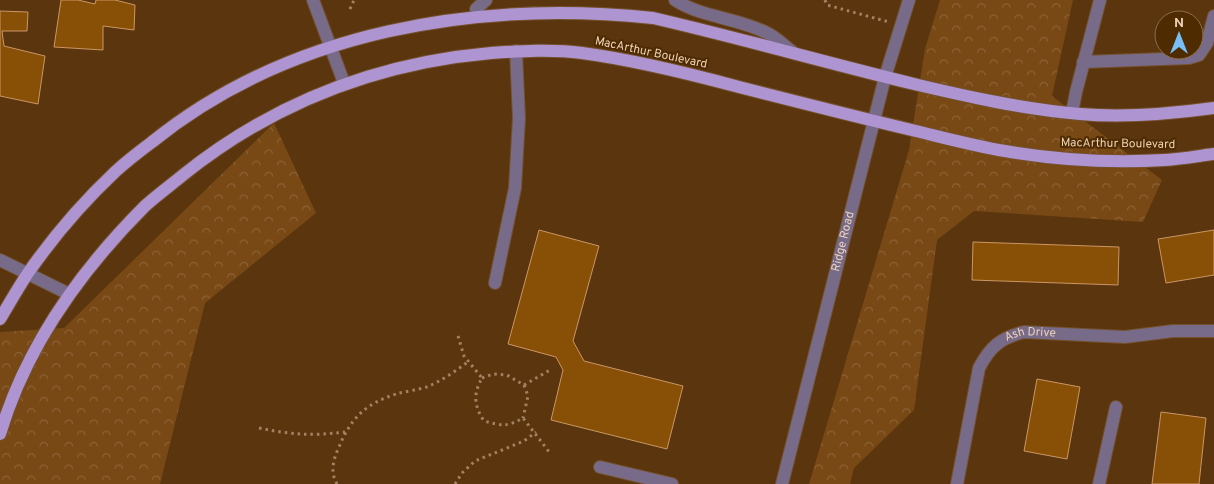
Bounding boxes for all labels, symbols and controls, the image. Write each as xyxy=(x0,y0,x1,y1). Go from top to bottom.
north arrow xyxy=(1154,10,1204,60)
text: N xyxy=(1174,15,1184,32)
street label: MacArthur Boulevard xyxy=(593,33,709,73)
street label: MacArthur Boulevard xyxy=(1061,135,1175,153)
street label: Ridge Road xyxy=(828,210,859,273)
street label: Ash Drive xyxy=(1002,324,1056,346)

